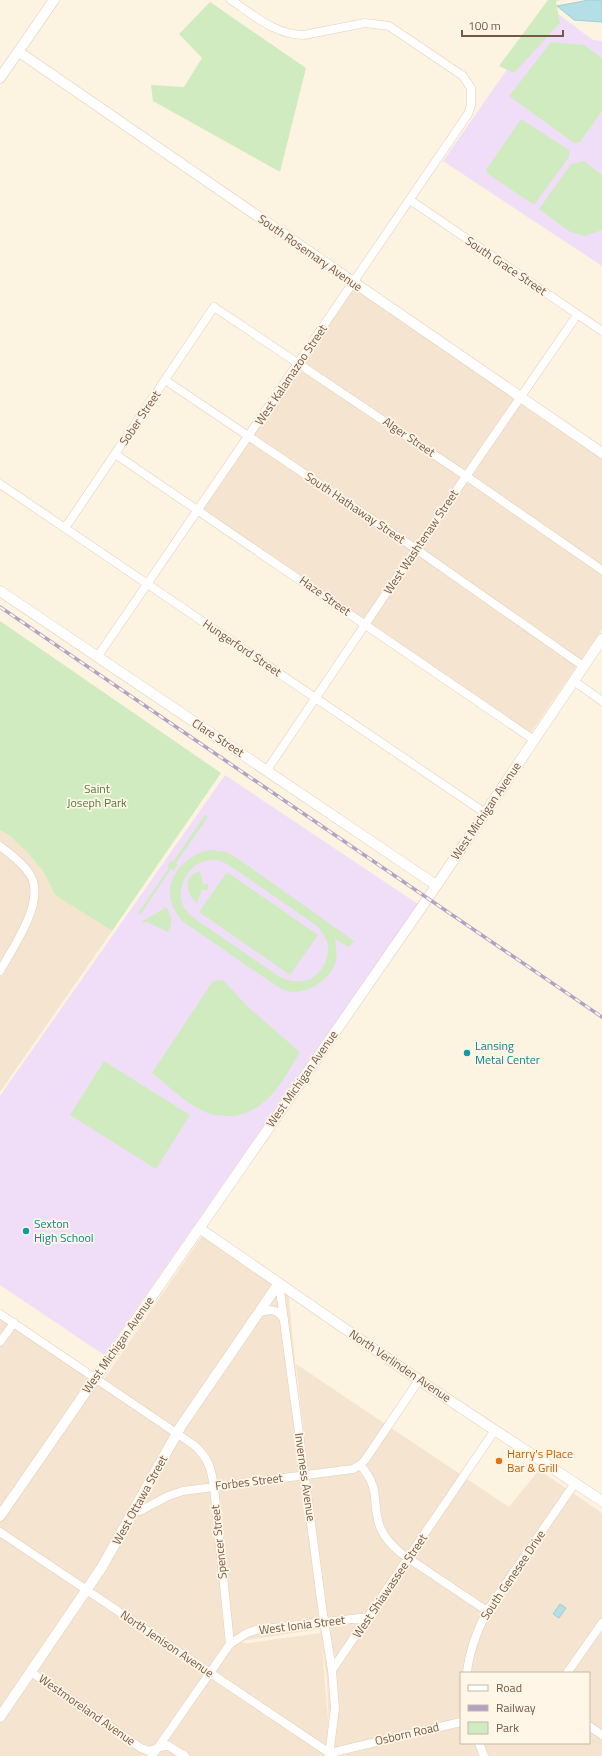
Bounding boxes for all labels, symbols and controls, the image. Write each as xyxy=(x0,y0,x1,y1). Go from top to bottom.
scale bar xyxy=(462,12,563,38)
text: 100 m xyxy=(468,16,501,35)
street label: South Rosemary Avenue xyxy=(254,209,366,296)
street label: South Grace Street xyxy=(462,231,552,300)
street label: West Kalamazoo Street xyxy=(250,320,332,429)
street label: Sober Street xyxy=(114,386,165,449)
street label: Alger Street xyxy=(379,412,440,462)
street label: South Hathaway Street xyxy=(301,467,410,549)
street label: West Washtenaw Street xyxy=(378,485,463,598)
street label: Haze Street xyxy=(296,571,356,621)
street label: Hungerford Street xyxy=(199,614,286,681)
street label: Clare Street xyxy=(188,714,249,762)
street label: West Michigan Avenue xyxy=(446,758,526,864)
park label: Saint Joseph Park xyxy=(67,779,127,812)
street label: West Michigan Avenue xyxy=(261,1026,342,1131)
place label: Lansing Metal Center xyxy=(475,1036,540,1069)
marker: Lansing Metal Center xyxy=(462,1048,472,1058)
place label: Sexton High School xyxy=(34,1214,94,1247)
marker: Sexton High School xyxy=(21,1226,31,1236)
street label: West Michigan Avenue xyxy=(77,1292,158,1397)
street label: North Verlinden Avenue xyxy=(345,1324,455,1407)
street label: Inverness Avenue xyxy=(290,1432,321,1522)
place label: Harry's Place Bar & Grill xyxy=(507,1444,573,1477)
street label: West Ottawa Street xyxy=(107,1451,172,1548)
marker: Harry's Place Bar & Grill xyxy=(494,1456,504,1466)
street label: Forbes Street xyxy=(214,1468,285,1495)
street label: Spencer Street xyxy=(205,1503,232,1580)
street label: South Genesee Drive xyxy=(475,1526,550,1624)
street label: West Shiawassee Street xyxy=(347,1529,432,1642)
street label: North Jenison Avenue xyxy=(117,1605,218,1682)
street label: West Ionia Street xyxy=(258,1610,347,1639)
street label: Westmoreland Avenue xyxy=(35,1669,140,1750)
legend xyxy=(460,1672,590,1744)
text: Road xyxy=(496,1678,522,1697)
text: Railway xyxy=(496,1698,536,1717)
street label: Osborn Road xyxy=(373,1717,441,1750)
text: Park xyxy=(496,1718,519,1737)

